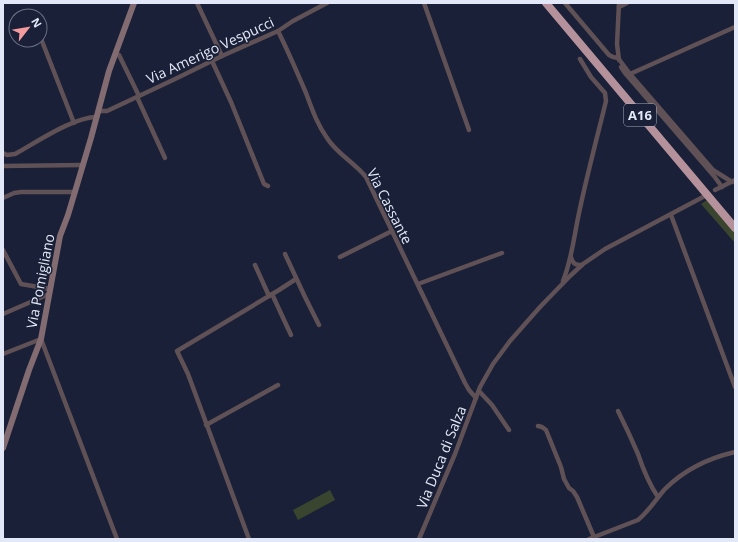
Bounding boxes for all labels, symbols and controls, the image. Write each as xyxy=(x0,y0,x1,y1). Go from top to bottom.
north arrow xyxy=(8,8,48,48)
street label: Via Amerigo Vespucci xyxy=(143,12,277,88)
text: N xyxy=(28,15,46,30)
road number: A16 xyxy=(624,104,656,126)
street label: Via Cassante xyxy=(363,165,417,247)
street label: Via Pomigliano xyxy=(22,232,58,330)
street label: Via Duca di Salza xyxy=(412,403,470,511)

